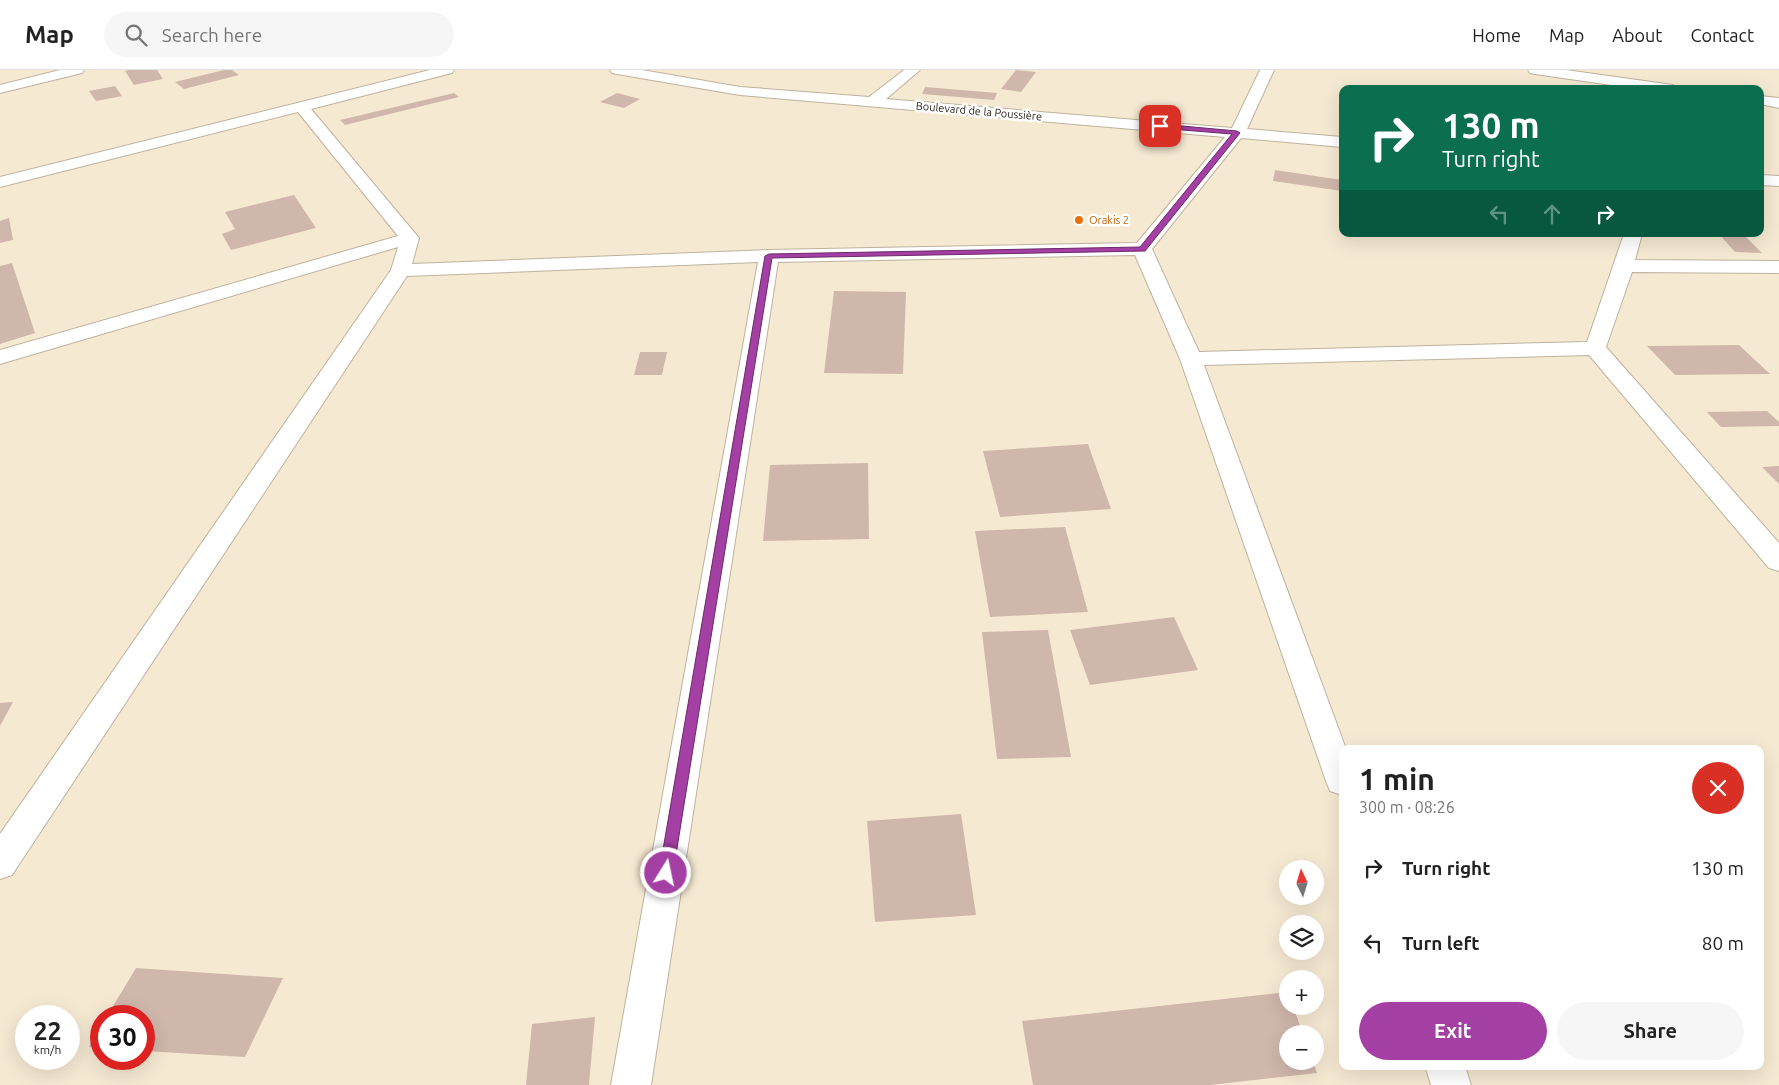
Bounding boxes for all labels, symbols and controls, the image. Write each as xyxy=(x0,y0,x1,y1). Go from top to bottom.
search box xyxy=(104,12,454,57)
text: Map xyxy=(25,21,74,48)
icon: search xyxy=(122,21,150,49)
text: Search here xyxy=(162,24,262,46)
text: Home xyxy=(1472,25,1521,45)
text: Map xyxy=(1549,25,1584,45)
text: About xyxy=(1612,25,1662,45)
text: Contact xyxy=(1690,25,1754,45)
street label: Boulevard de la Poussière xyxy=(915,100,1043,122)
pin xyxy=(1139,105,1181,147)
icon: right xyxy=(1359,105,1424,170)
text: 130 m xyxy=(1442,105,1540,145)
icon: arrive xyxy=(1146,112,1174,140)
text: Turn right xyxy=(1442,146,1540,171)
icon: left xyxy=(1485,200,1513,228)
icon: ahead xyxy=(1538,200,1566,228)
icon: right xyxy=(1591,200,1619,228)
marker: Orakis 2 xyxy=(1073,214,1085,226)
place label: Orakis 2 xyxy=(1089,214,1129,226)
text: 1 min xyxy=(1359,762,1435,796)
button: close xyxy=(1692,762,1744,814)
text: 300 m · 08:26 xyxy=(1359,798,1455,816)
position arrow xyxy=(639,846,691,898)
icon: right xyxy=(1359,854,1387,882)
text: Turn right xyxy=(1402,857,1490,879)
text: 130 m xyxy=(1691,857,1744,879)
north arrow xyxy=(1279,860,1324,905)
map controls xyxy=(1279,860,1324,1070)
button: layers xyxy=(1279,915,1324,960)
icon: left xyxy=(1359,929,1387,957)
text: Turn left xyxy=(1402,932,1480,954)
text: 80 m xyxy=(1702,932,1744,954)
button: + xyxy=(1279,970,1324,1015)
button: Exit xyxy=(1359,1002,1547,1060)
button: Share xyxy=(1557,1002,1744,1060)
speed limit sign: 30 xyxy=(90,1005,155,1070)
text: 22 xyxy=(33,1017,62,1045)
button: − xyxy=(1279,1025,1324,1070)
text: km/h xyxy=(34,1043,61,1056)

